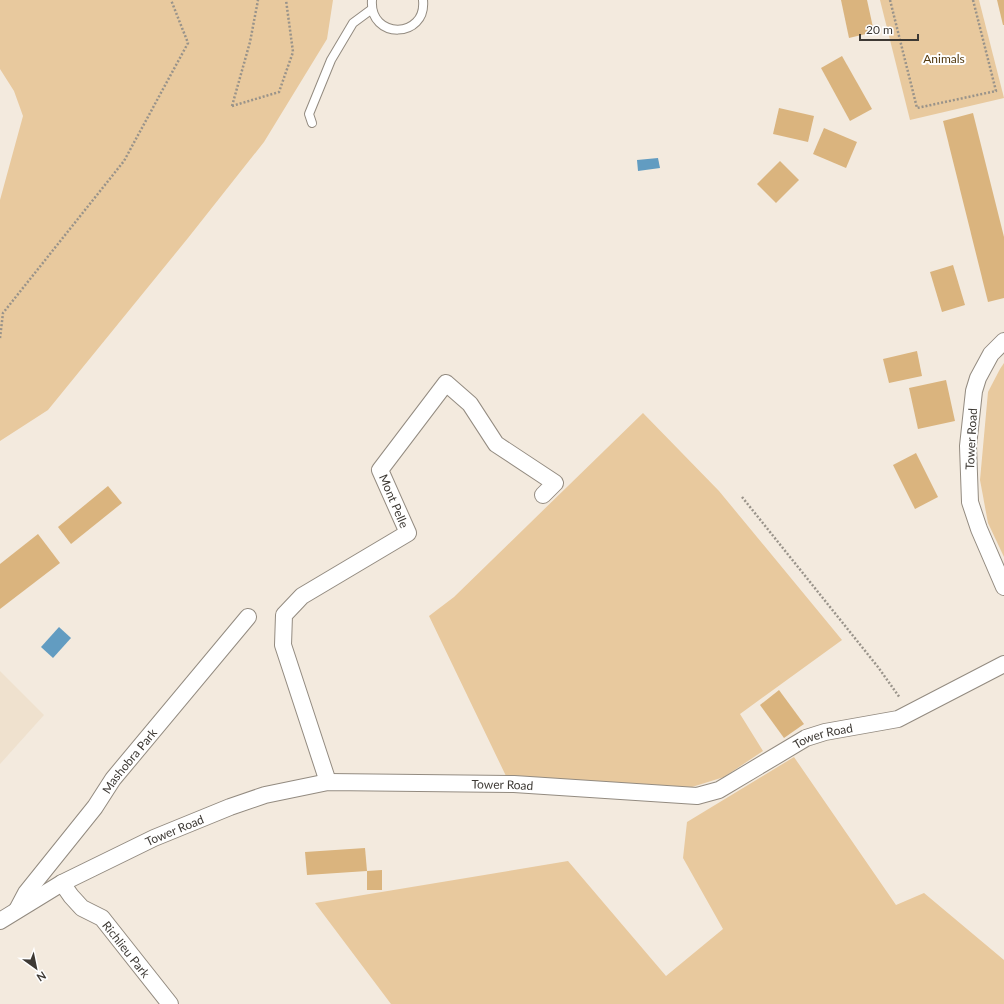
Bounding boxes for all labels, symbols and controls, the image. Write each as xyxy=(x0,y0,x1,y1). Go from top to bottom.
scale bar xyxy=(860,16,918,42)
text: 20 m xyxy=(866,22,893,37)
park label: Animals xyxy=(923,51,965,66)
street label: Tower Road xyxy=(962,408,980,470)
street label: Mont Pelle xyxy=(376,472,412,530)
street label: Tower Road xyxy=(790,720,854,752)
street label: Mashobra Park xyxy=(98,724,160,796)
street label: Tower Road xyxy=(471,776,534,793)
street label: Tower Road xyxy=(143,811,206,849)
street label: Richlieu Park xyxy=(100,918,154,981)
north arrow xyxy=(16,948,56,988)
text: N xyxy=(35,969,49,985)

